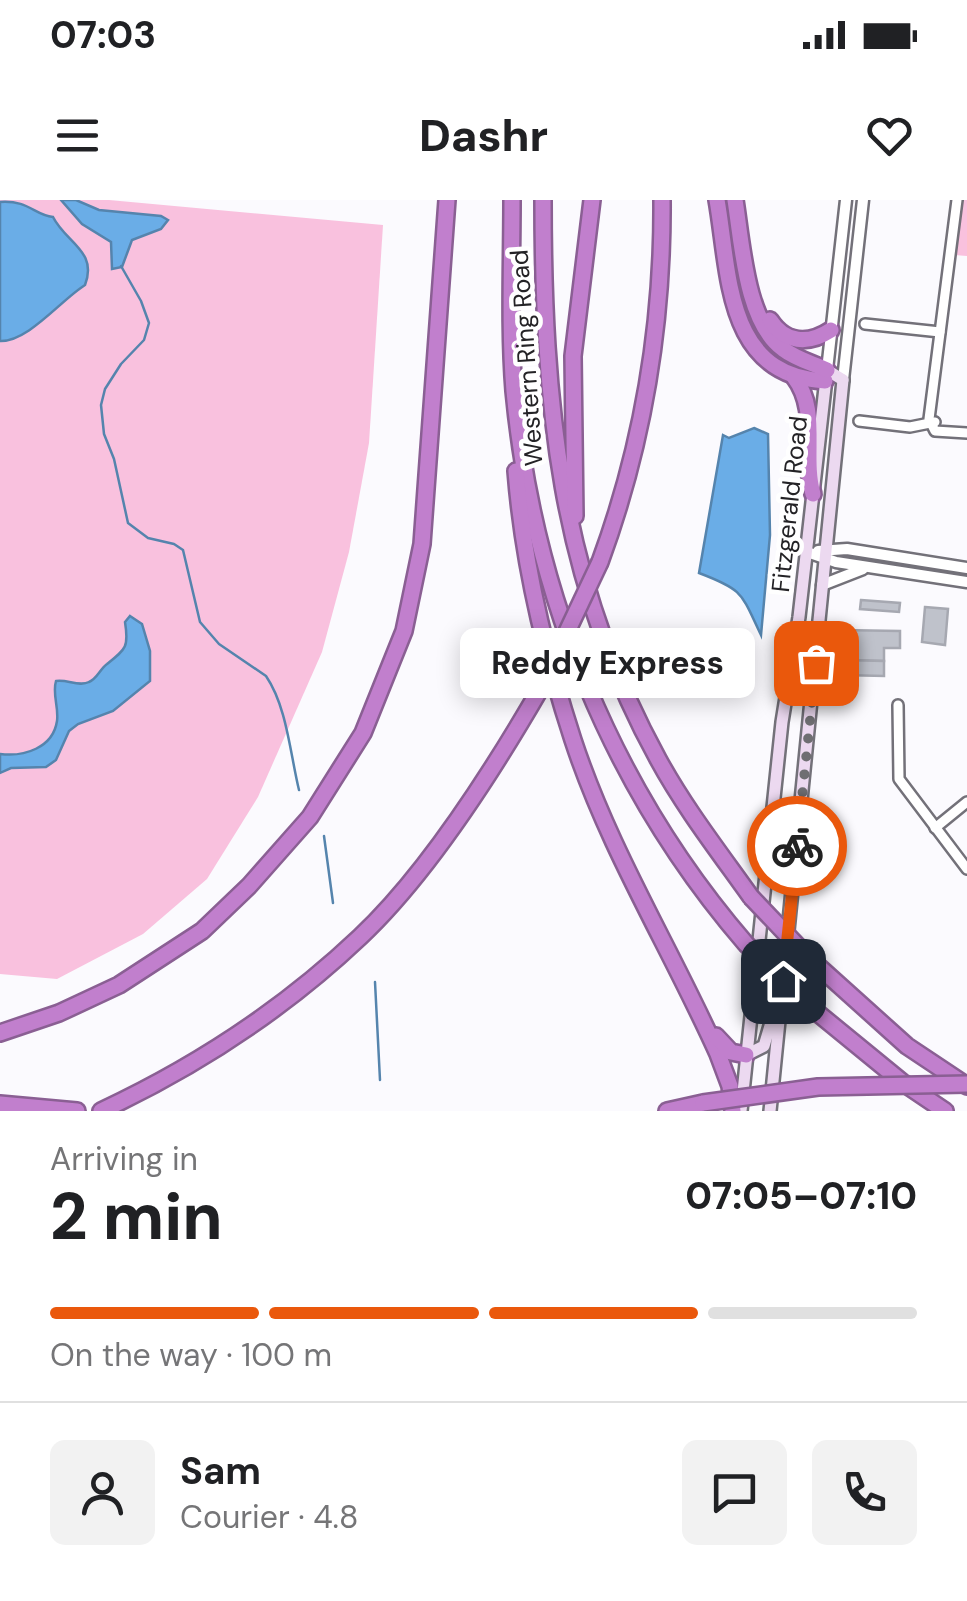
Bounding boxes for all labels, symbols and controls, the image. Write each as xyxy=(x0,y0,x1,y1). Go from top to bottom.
text: 07:03 xyxy=(50,10,156,60)
text: Dashr xyxy=(419,106,548,165)
icon: menu xyxy=(50,108,105,163)
icon: heart xyxy=(862,108,917,163)
street label: Western Ring Road xyxy=(502,249,551,467)
street label: Fitzgerald Road xyxy=(764,414,815,594)
pin xyxy=(774,621,859,706)
callout: Reddy Express xyxy=(461,628,756,698)
icon: bag xyxy=(789,636,844,691)
text: Reddy Express xyxy=(491,642,724,684)
courier xyxy=(747,796,847,896)
icon: bike xyxy=(770,819,825,874)
pin xyxy=(741,939,826,1024)
icon: home xyxy=(756,954,811,1009)
text: Arriving in xyxy=(50,1138,198,1180)
text: 07:05–07:10 xyxy=(685,1171,917,1221)
text: 2 min xyxy=(50,1175,223,1259)
text: On the way · 100 m xyxy=(50,1334,332,1376)
button: person xyxy=(50,1440,155,1545)
button: chat xyxy=(682,1440,787,1545)
button: phone xyxy=(812,1440,917,1545)
text: Sam xyxy=(180,1446,261,1496)
text: Courier · 4.8 xyxy=(180,1496,358,1538)

